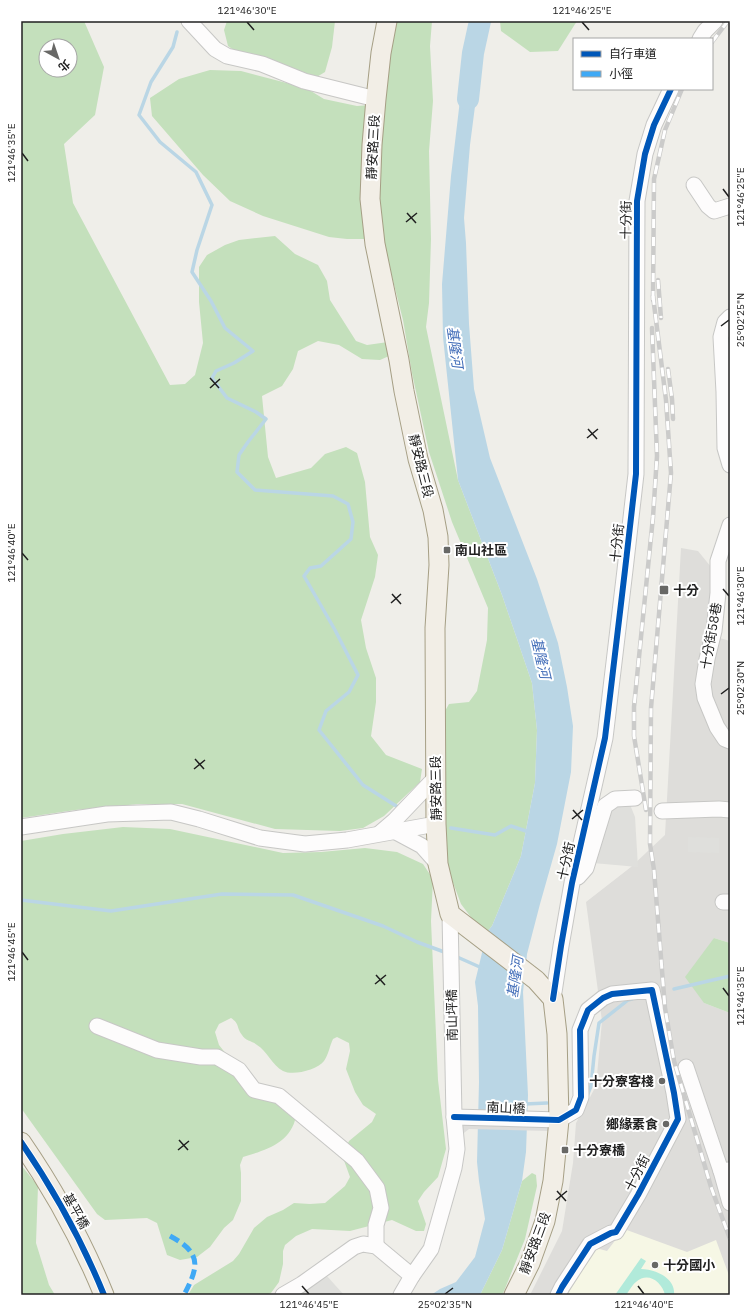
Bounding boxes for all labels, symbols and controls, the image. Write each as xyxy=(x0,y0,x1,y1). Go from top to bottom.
text: 121°46'30"E xyxy=(217,4,277,17)
text: 121°46'25"E xyxy=(552,4,612,17)
north arrow xyxy=(38,38,78,78)
legend xyxy=(573,38,713,90)
text: 自行車道 xyxy=(609,46,657,61)
text: 北 xyxy=(56,57,73,75)
text: 小徑 xyxy=(609,66,633,81)
street label: 靜安路三段 xyxy=(363,114,383,180)
text: 121°46'35"E xyxy=(5,123,18,183)
text: 121°46'25"E xyxy=(734,167,747,227)
street label: 十分街 xyxy=(617,200,635,240)
text: 25°02'25"N xyxy=(734,293,747,347)
water label: 基隆河 xyxy=(443,325,467,372)
street label: 靜安路三段 xyxy=(405,432,437,500)
text: 121°46'40"E xyxy=(5,523,18,583)
street label: 十分街 xyxy=(607,523,627,563)
place label: 南山社區 xyxy=(455,542,507,559)
marker: 南山社區 xyxy=(442,545,452,555)
text: 121°46'30"E xyxy=(734,566,747,626)
place label: 十分 xyxy=(673,582,699,599)
marker: 十分 xyxy=(658,584,670,596)
street label: 十分街58巷 xyxy=(697,601,725,671)
water label: 基隆河 xyxy=(528,636,555,683)
text: 25°02'30"N xyxy=(734,661,747,715)
street label: 靜安路三段 xyxy=(427,755,445,821)
street label: 十分街 xyxy=(553,840,579,882)
text: 121°46'45"E xyxy=(5,922,18,982)
water label: 基隆河 xyxy=(503,952,527,999)
text: 121°46'35"E xyxy=(734,966,747,1026)
street label: 南山坪橋 xyxy=(443,989,461,1041)
place label: 十分寮客棧 xyxy=(589,1073,654,1090)
marker: 十分寮客棧 xyxy=(657,1076,667,1086)
street label: 南山橋 xyxy=(486,1099,526,1117)
place label: 鄉緣素食 xyxy=(606,1116,658,1133)
marker: 鄉緣素食 xyxy=(661,1119,671,1129)
place label: 十分寮橋 xyxy=(573,1142,625,1159)
marker: 十分寮橋 xyxy=(560,1145,570,1155)
street label: 十分街 xyxy=(621,1152,653,1194)
street label: 基平橋 xyxy=(59,1190,93,1232)
street label: 靜安路三段 xyxy=(516,1210,554,1276)
place label: 十分國小 xyxy=(663,1257,716,1274)
marker: 十分國小 xyxy=(650,1260,660,1270)
text: 121°46'45"E xyxy=(279,1298,339,1311)
text: 25°02'35"N xyxy=(418,1298,472,1311)
text: 121°46'40"E xyxy=(614,1298,674,1311)

